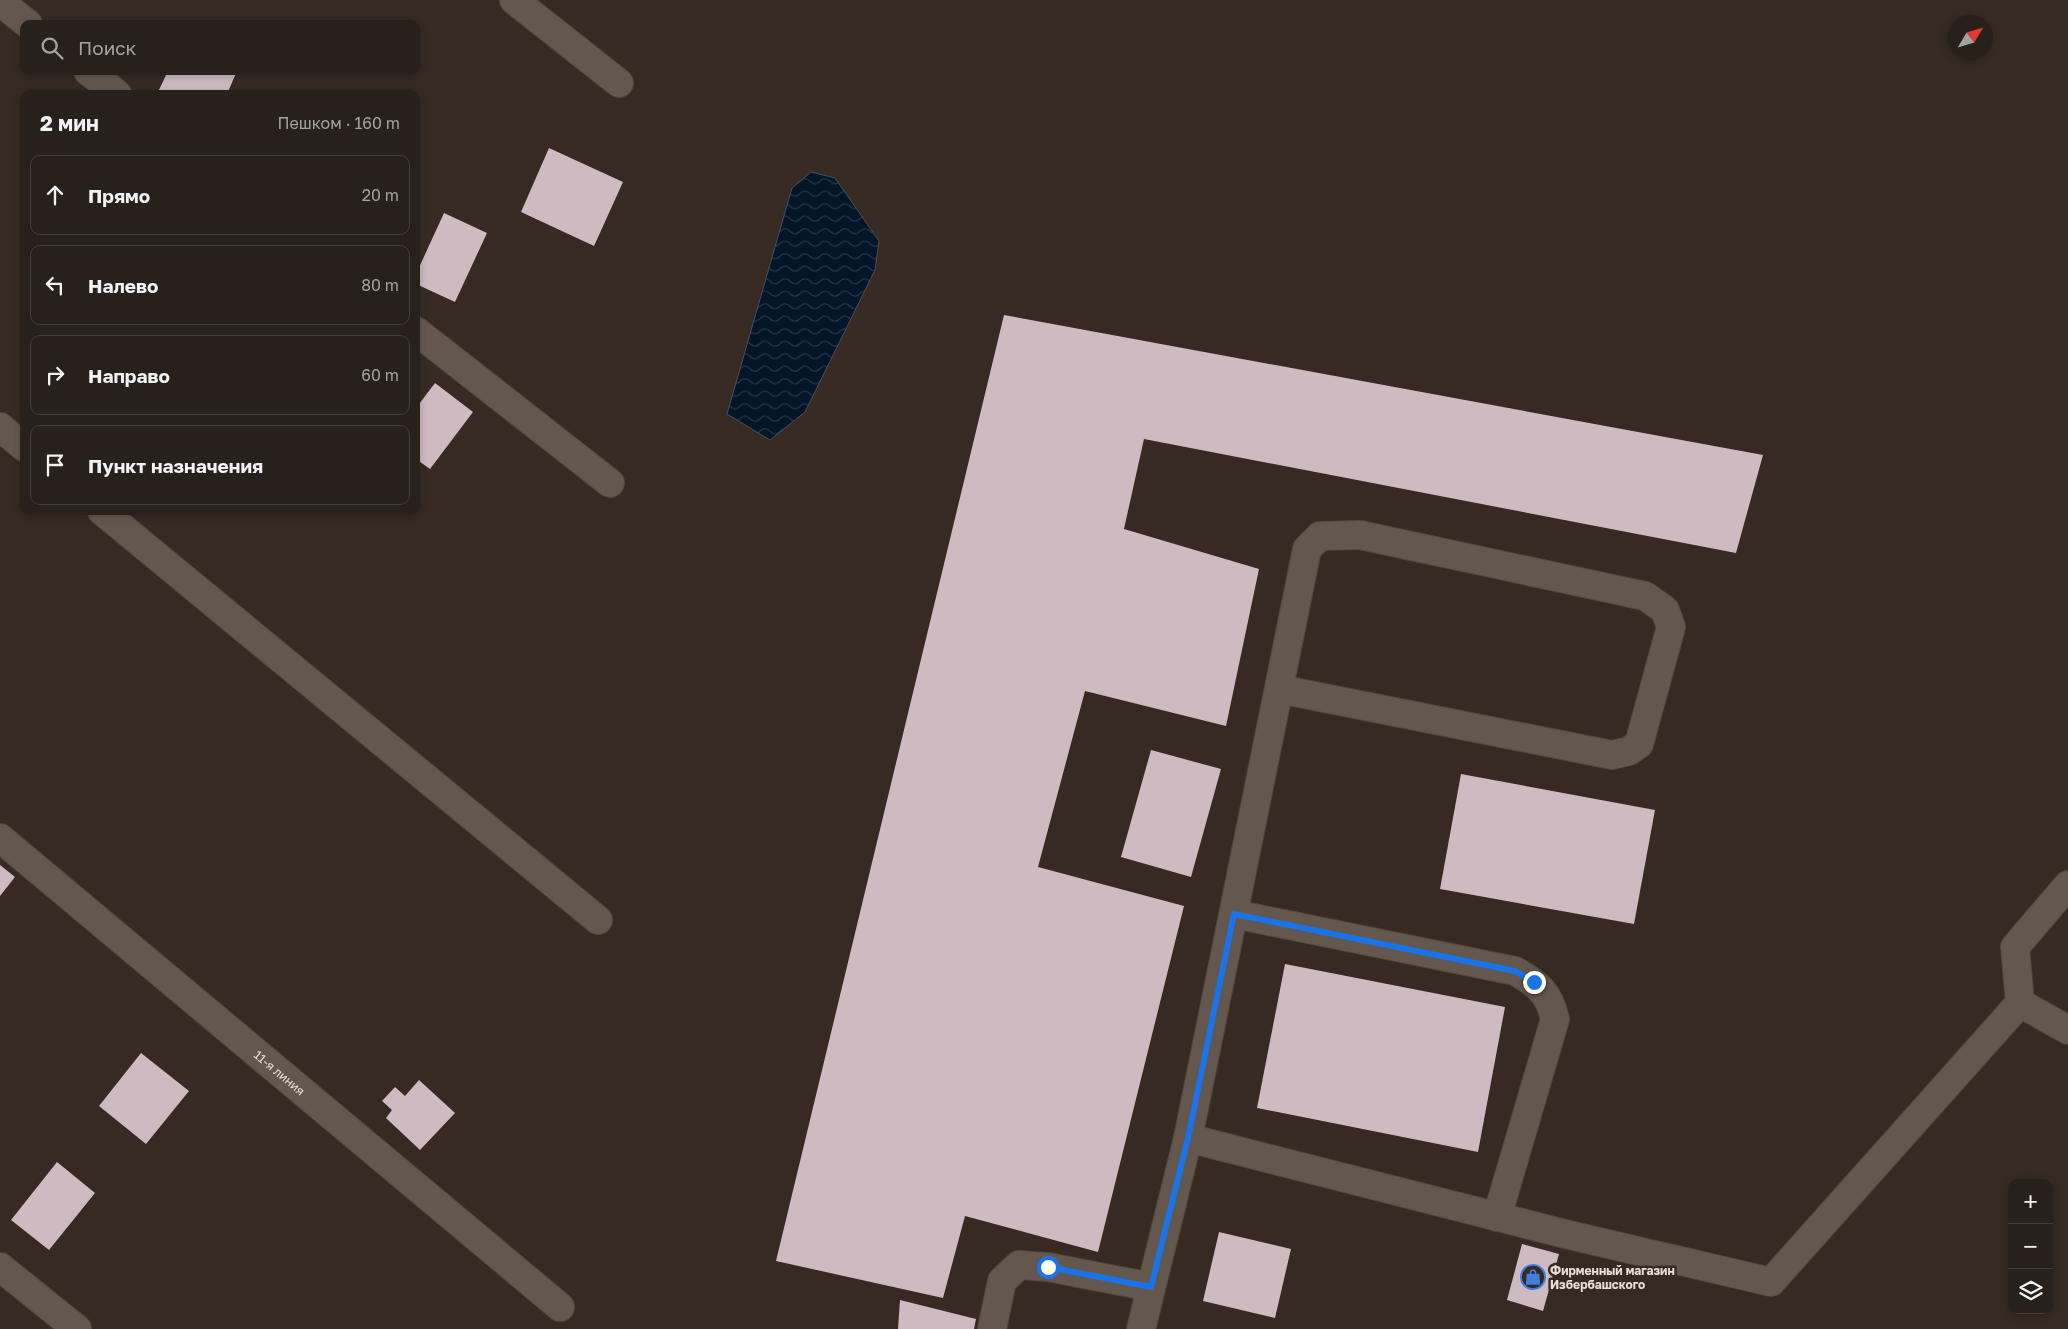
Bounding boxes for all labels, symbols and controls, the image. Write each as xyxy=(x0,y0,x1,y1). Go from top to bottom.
north arrow xyxy=(1948,15,1993,60)
search box xyxy=(20,20,420,75)
icon: search xyxy=(38,34,66,62)
text: Поиск xyxy=(78,36,137,59)
text: 2 мин xyxy=(40,110,99,136)
text: Пешком · 160 m xyxy=(277,113,400,133)
icon: ahead xyxy=(41,181,69,209)
text: Прямо xyxy=(88,184,150,207)
text: 20 m xyxy=(362,185,399,205)
icon: left xyxy=(41,271,69,299)
text: Налево xyxy=(88,274,158,297)
text: 80 m xyxy=(361,275,399,295)
icon: right xyxy=(41,361,69,389)
text: Направо xyxy=(88,364,170,387)
text: 60 m xyxy=(361,365,399,385)
icon: arrive xyxy=(41,451,69,479)
text: Пункт назначения xyxy=(88,454,263,477)
route end xyxy=(1523,971,1546,994)
street label: 11-я линия xyxy=(251,1047,308,1098)
map controls xyxy=(2008,1179,2053,1314)
button: + xyxy=(2008,1179,2053,1224)
button: − xyxy=(2008,1224,2053,1269)
route start xyxy=(1037,1256,1060,1279)
place label: Фирменный магазин Избербашского xyxy=(1550,1263,1675,1292)
shop icon: Фирменный магазин Избербашского xyxy=(1520,1264,1546,1290)
button: layers xyxy=(2008,1269,2053,1314)

